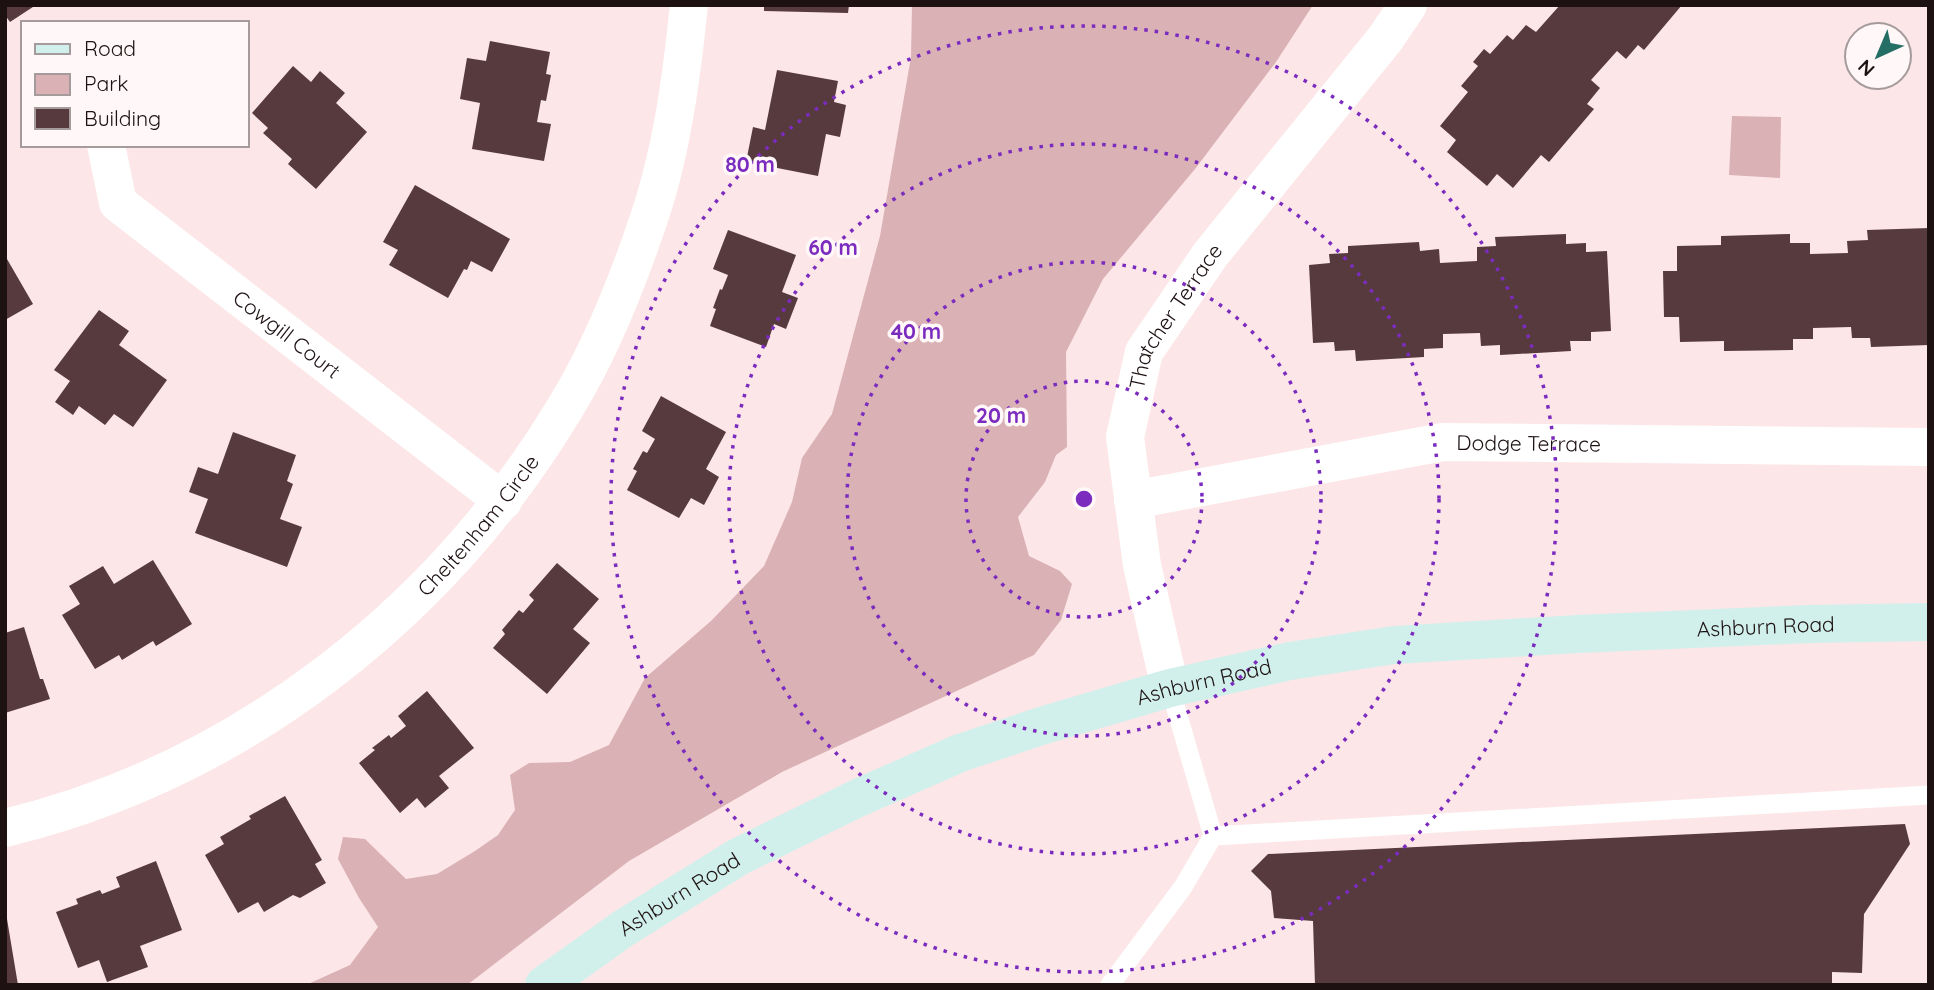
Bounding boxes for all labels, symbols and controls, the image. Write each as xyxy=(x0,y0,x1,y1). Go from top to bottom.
legend xyxy=(21,21,248,147)
north arrow xyxy=(1843,21,1913,91)
text: Road xyxy=(84,35,136,61)
text: N xyxy=(1853,55,1880,82)
text: Park xyxy=(84,70,128,96)
text: Building xyxy=(84,105,161,131)
text: 80 m xyxy=(725,151,775,177)
text: 60 m xyxy=(808,234,858,260)
street label: Thatcher Terrace xyxy=(1123,238,1227,391)
street label: Cowgill Court xyxy=(228,284,346,384)
text: 40 m xyxy=(891,318,941,344)
text: 20 m xyxy=(976,402,1026,428)
street label: Dodge Terrace xyxy=(1456,429,1601,457)
street label: Cheltenham Circle xyxy=(412,450,544,601)
centre of rings xyxy=(1072,487,1096,511)
street label: Ashburn Road xyxy=(1696,611,1835,642)
street label: Ashburn Road xyxy=(1133,653,1274,710)
street label: Ashburn Road xyxy=(613,846,744,941)

